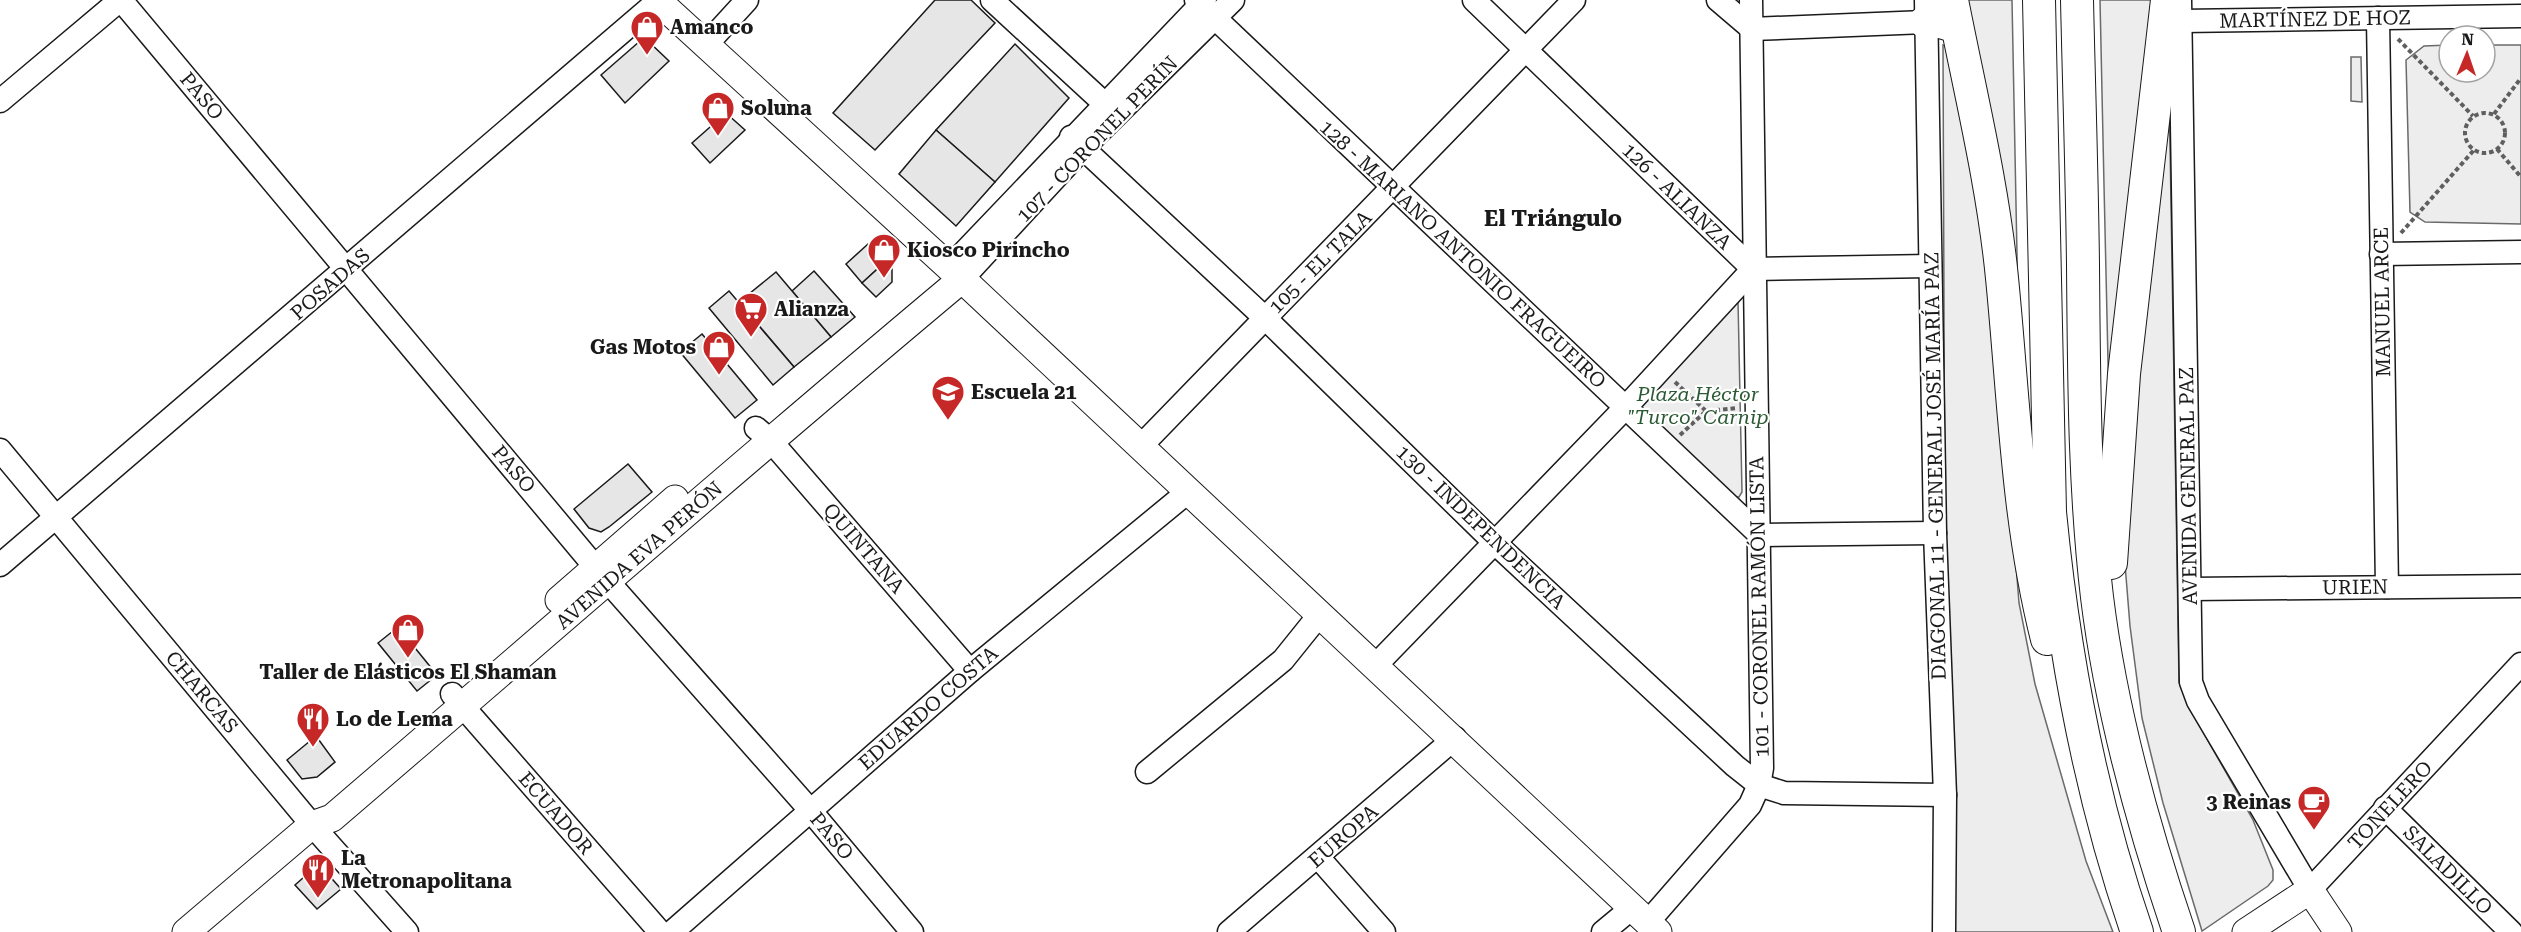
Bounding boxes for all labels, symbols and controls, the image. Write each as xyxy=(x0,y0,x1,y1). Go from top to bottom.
street label: MARTÍNEZ DE HOZ xyxy=(2219,5,2411,33)
shop icon: Amanco xyxy=(629,9,665,56)
place label: Amanco xyxy=(670,15,753,39)
north arrow xyxy=(2437,24,2497,84)
text: N xyxy=(2461,30,2474,49)
street label: 107 - CORONEL PERÍN xyxy=(1011,51,1183,227)
street label: PASO xyxy=(175,67,229,125)
shop icon: Soluna xyxy=(700,90,736,137)
place label: Soluna xyxy=(741,96,812,120)
street label: 128 - MARIANO ANTONIO FRAGUEIRO xyxy=(1315,115,1611,393)
street label: 126 - ALIANZA xyxy=(1617,138,1737,254)
street label: 105 - EL TALA xyxy=(1263,205,1377,319)
district label: El Triángulo xyxy=(1484,206,1622,231)
street label: MANUEL ARCE xyxy=(2369,227,2395,377)
shop icon: Kiosco Pirincho xyxy=(866,232,902,279)
place label: Kiosco Pirincho xyxy=(907,238,1070,262)
street label: POSADAS xyxy=(285,243,375,325)
street label: DIAGONAL 11 - GENERAL JOSÉ MARÍA PAZ xyxy=(1919,252,1951,680)
supermarket icon: Alianza xyxy=(733,291,769,338)
place label: Alianza xyxy=(774,297,849,321)
shop icon: Gas Motos xyxy=(701,329,737,376)
place label: Gas Motos xyxy=(590,335,696,359)
street label: AVENIDA GENERAL PAZ xyxy=(2174,367,2202,605)
school or university icon: Escuela 21 xyxy=(930,374,966,421)
place label: Escuela 21 xyxy=(971,380,1077,404)
park label: Plaza Héctor "Turco" Carnip xyxy=(1627,382,1769,429)
street label: PASO xyxy=(487,440,541,498)
street label: 130 - INDEPENDENCIA xyxy=(1391,440,1571,614)
street label: 101 - CORONEL RAMÓN LISTA xyxy=(1744,456,1774,758)
street label: AVENIDA EVA PERÓN xyxy=(551,476,727,634)
street label: QUINTANA xyxy=(818,498,910,598)
street label: URIEN xyxy=(2322,574,2388,600)
shop icon: Taller de Elásticos El Shaman xyxy=(390,612,426,659)
street label: EDUARDO COSTA xyxy=(853,641,1003,775)
street label: CHARCAS xyxy=(161,646,243,738)
place label: Taller de Elásticos El Shaman xyxy=(259,660,557,684)
restaurant icon: Lo de Lema xyxy=(295,701,331,748)
place label: Lo de Lema xyxy=(336,707,453,731)
street label: TONELERO xyxy=(2343,756,2437,854)
street label: ECUADOR xyxy=(514,767,598,859)
cafe icon: 3 Reinas xyxy=(2296,784,2332,831)
place label: 3 Reinas xyxy=(2206,790,2291,814)
street label: EUROPA xyxy=(1303,799,1383,873)
street label: PASO xyxy=(805,807,859,865)
street label: SALADILLO xyxy=(2398,820,2498,920)
place label: La Metronapolitana xyxy=(341,846,512,893)
restaurant icon: La Metronapolitana xyxy=(300,852,336,899)

